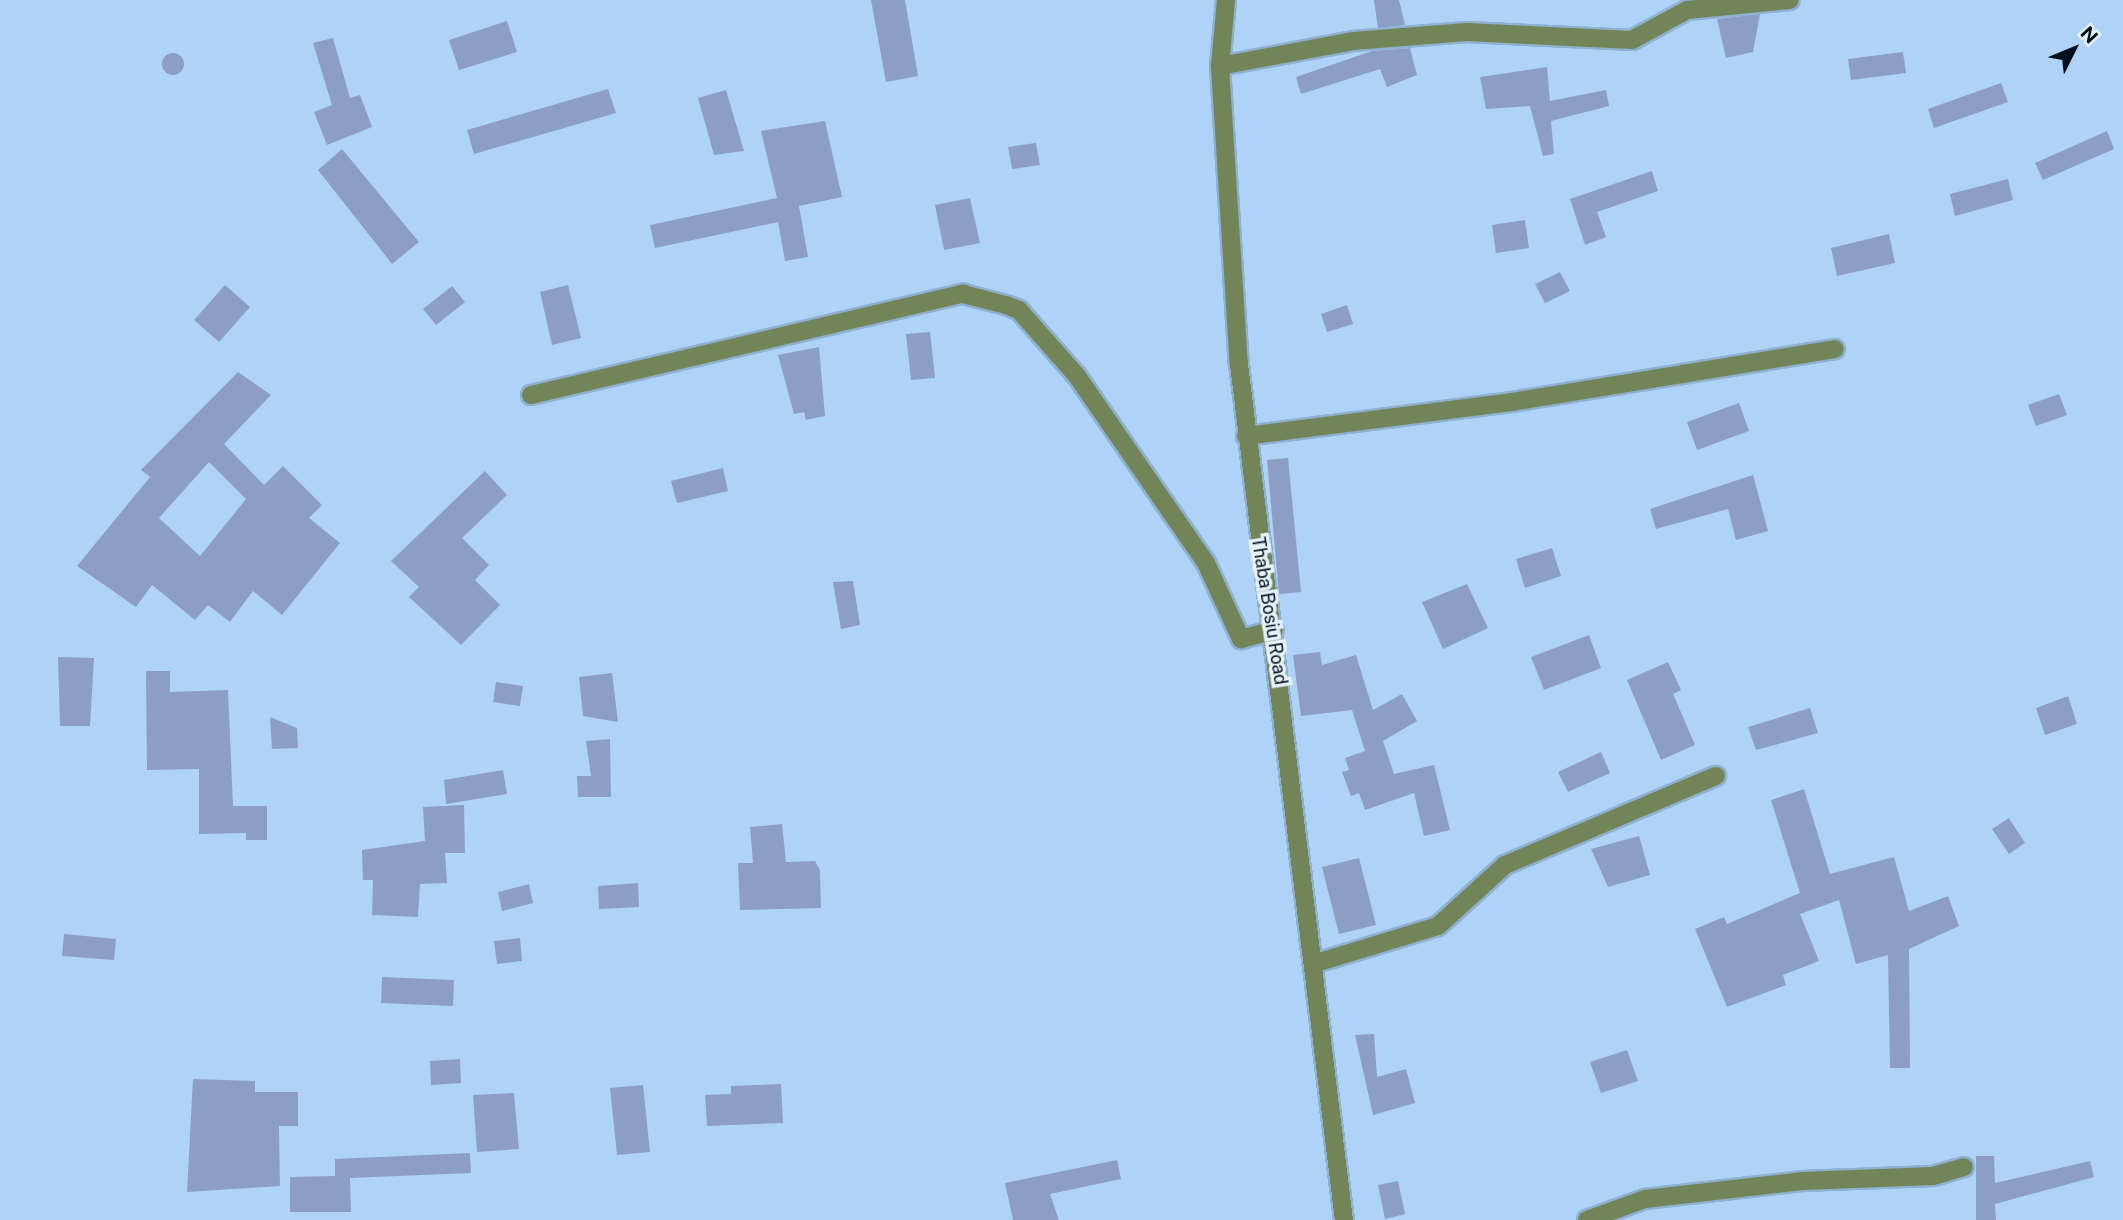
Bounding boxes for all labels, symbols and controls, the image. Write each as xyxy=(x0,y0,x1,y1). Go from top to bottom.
north arrow xyxy=(2039,14,2109,84)
text: N xyxy=(2076,22,2102,48)
street label: Thaba Bosiu Road xyxy=(1247,536,1291,686)

